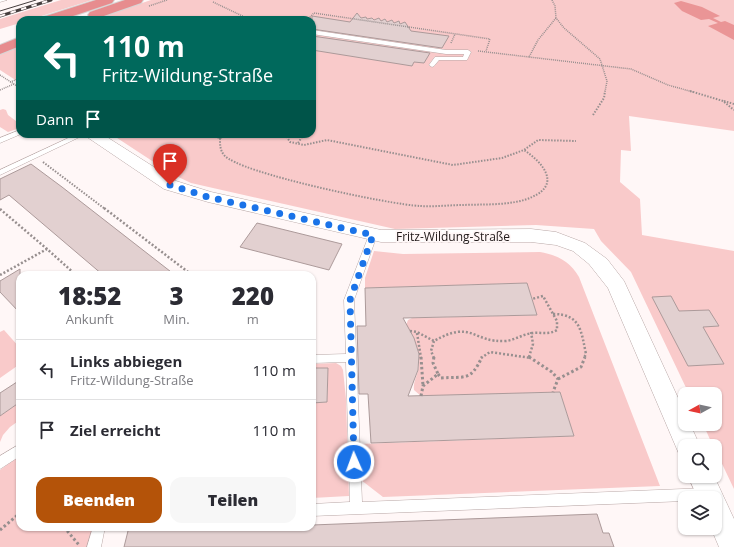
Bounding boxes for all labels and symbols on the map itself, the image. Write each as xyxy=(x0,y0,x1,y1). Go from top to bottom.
pin xyxy=(153,144,187,185)
street label: Fritz-Wildung-Straße xyxy=(396,228,510,245)
north arrow xyxy=(678,387,722,431)
position arrow xyxy=(333,441,375,483)

